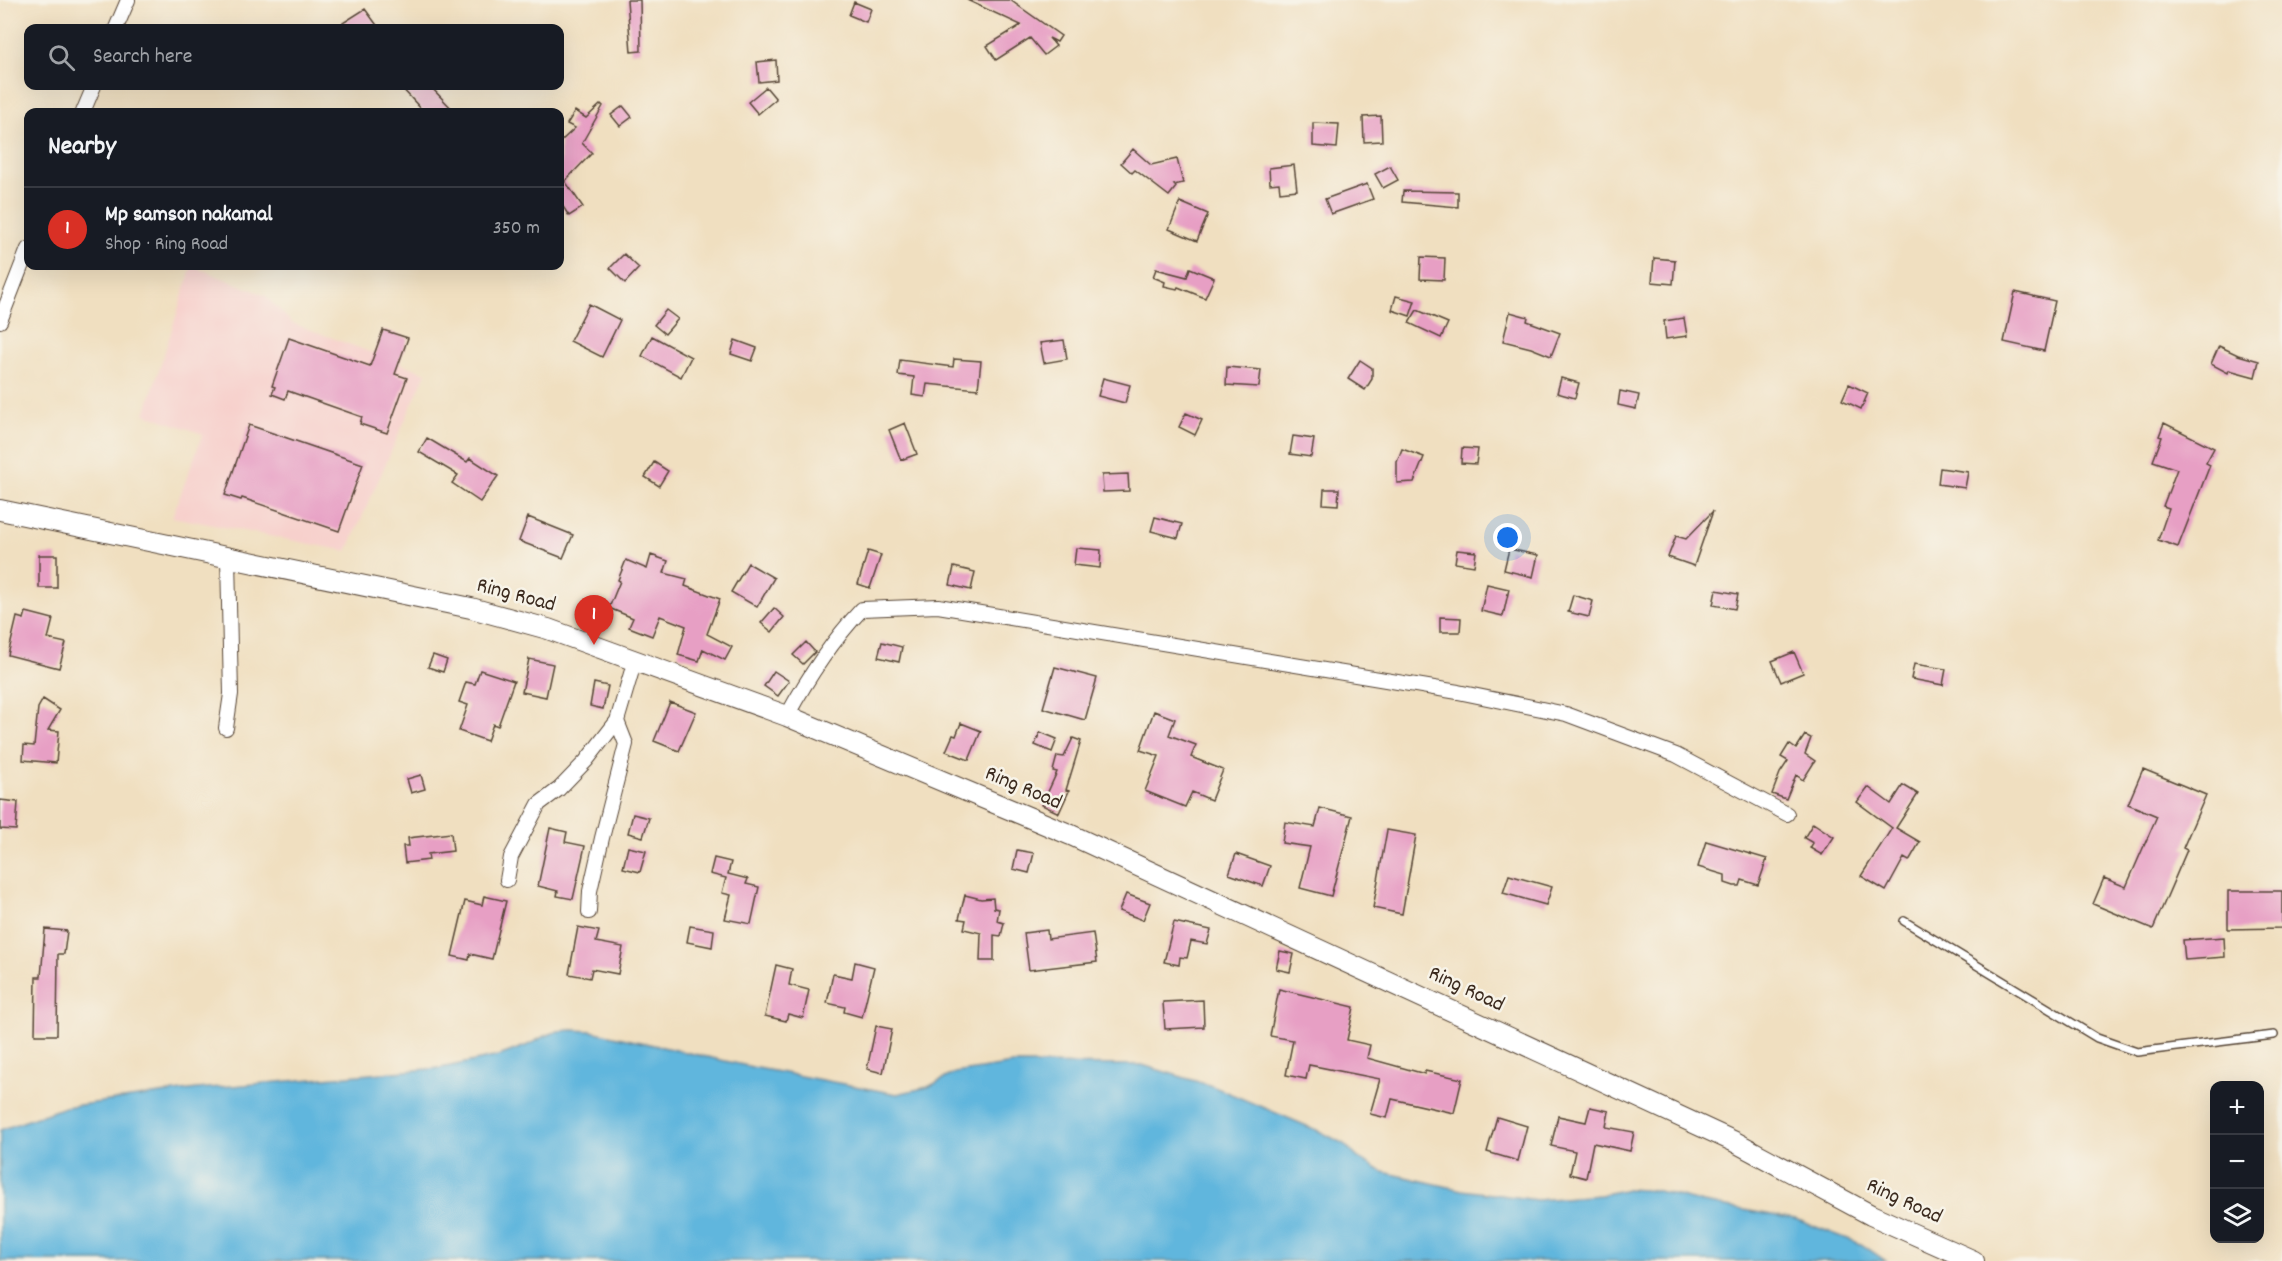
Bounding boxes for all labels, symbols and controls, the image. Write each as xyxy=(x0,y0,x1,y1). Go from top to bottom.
search box xyxy=(24,24,564,90)
icon: search xyxy=(45,41,78,74)
text: Search here xyxy=(93,42,192,73)
text: Nearby xyxy=(48,129,116,166)
text: Mp samson nakamal xyxy=(105,200,273,231)
text: 1 xyxy=(65,215,70,243)
text: 350 m xyxy=(493,215,540,243)
text: Shop · Ring Road xyxy=(105,231,228,259)
your location xyxy=(1493,523,1522,552)
street label: Ring Road xyxy=(473,571,559,621)
pin: 1 xyxy=(574,596,614,645)
street label: Ring Road xyxy=(980,759,1066,819)
street label: Ring Road xyxy=(1423,959,1509,1021)
map controls xyxy=(2210,1081,2264,1243)
button: + xyxy=(2210,1081,2264,1135)
button: − xyxy=(2210,1135,2264,1189)
street label: Ring Road xyxy=(1861,1171,1947,1233)
button: layers xyxy=(2210,1189,2264,1243)

